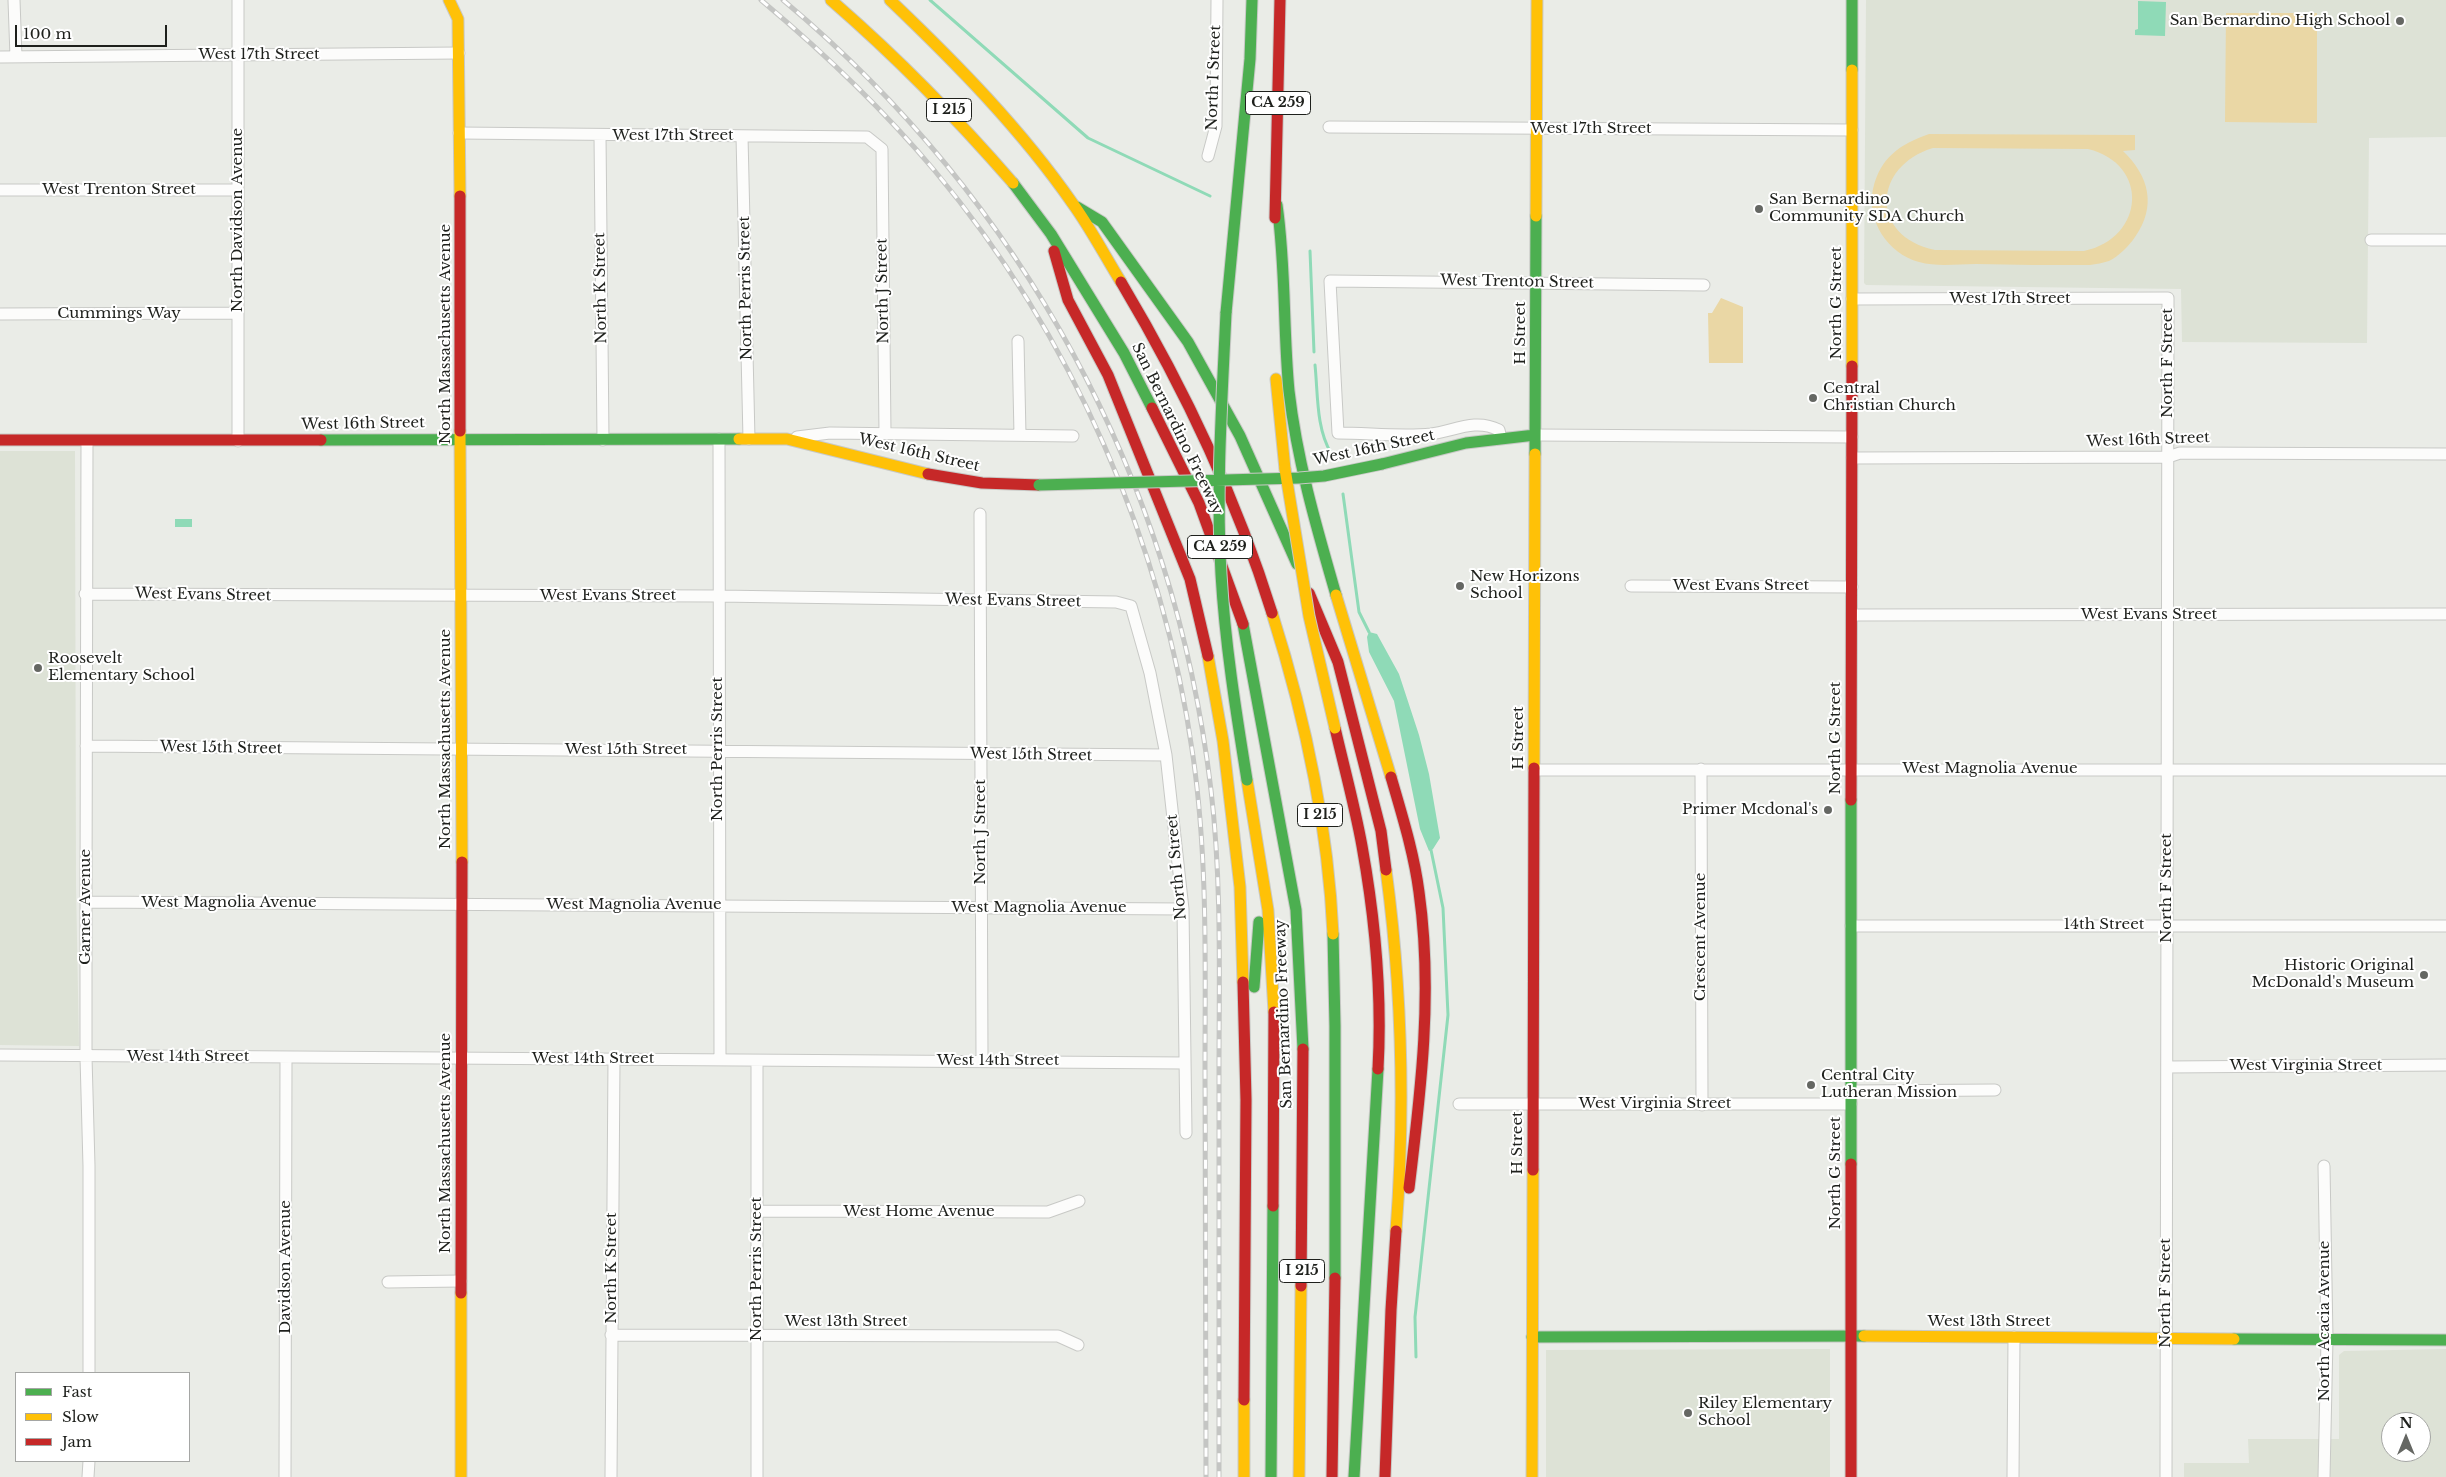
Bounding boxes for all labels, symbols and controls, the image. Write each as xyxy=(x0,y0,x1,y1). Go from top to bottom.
place label: San Bernardino High School xyxy=(2170,12,2390,30)
scale bar xyxy=(18,15,170,47)
marker: San Bernardino High School xyxy=(2394,15,2406,27)
text: 100 m xyxy=(23,24,72,43)
street label: North I Street xyxy=(1203,25,1225,131)
street label: West 17th Street xyxy=(198,46,320,64)
road number: CA 259 xyxy=(1246,92,1310,115)
road number: I 215 xyxy=(926,98,972,122)
street label: West 17th Street xyxy=(1530,120,1652,138)
street label: West 17th Street xyxy=(612,127,734,145)
street label: North Davidson Avenue xyxy=(229,128,247,312)
street label: West Trenton Street xyxy=(42,181,196,199)
place label: San Bernardino Community SDA Church xyxy=(1769,191,1964,226)
marker: San Bernardino Community SDA Church xyxy=(1753,203,1765,215)
street label: North Perris Street xyxy=(736,216,756,360)
street label: North Massachusetts Avenue xyxy=(437,224,455,444)
street label: North K Street xyxy=(591,232,611,344)
street label: North J Street xyxy=(873,238,893,344)
street label: North G Street xyxy=(1828,247,1846,359)
street label: West Trenton Street xyxy=(1440,272,1594,292)
street label: West 17th Street xyxy=(1949,290,2071,308)
street label: H Street xyxy=(1512,301,1530,365)
street label: Cummings Way xyxy=(57,305,181,323)
street label: North F Street xyxy=(2159,308,2177,418)
street label: San Bernardino Freeway xyxy=(1127,340,1227,518)
place label: Central Christian Church xyxy=(1823,380,1956,415)
marker: Central Christian Church xyxy=(1807,392,1819,404)
street label: West 16th Street xyxy=(301,414,425,434)
street label: West 16th Street xyxy=(1312,426,1436,470)
street label: West 16th Street xyxy=(2086,429,2210,451)
street label: West 16th Street xyxy=(857,430,981,476)
road number: CA 259 xyxy=(1188,536,1252,558)
place label: New Horizons School xyxy=(1470,568,1579,603)
street label: West Evans Street xyxy=(1673,577,1809,595)
marker: New Horizons School xyxy=(1454,580,1466,592)
street label: West Evans Street xyxy=(135,585,271,605)
street label: West Evans Street xyxy=(540,587,676,605)
street label: West Evans Street xyxy=(945,591,1081,611)
street label: West Evans Street xyxy=(2081,606,2217,624)
street label: North Massachusetts Avenue xyxy=(437,629,455,849)
place label: Roosevelt Elementary School xyxy=(48,650,195,685)
marker: Roosevelt Elementary School xyxy=(32,662,44,674)
street label: North Perris Street xyxy=(709,677,727,821)
street label: North G Street xyxy=(1827,682,1845,794)
street label: H Street xyxy=(1510,706,1528,770)
street label: West 15th Street xyxy=(160,738,282,758)
street label: West 15th Street xyxy=(565,741,687,759)
street label: West 15th Street xyxy=(970,745,1092,765)
street label: West Magnolia Avenue xyxy=(1902,760,2078,778)
street label: North J Street xyxy=(972,779,990,885)
place label: Primer Mcdonal's xyxy=(1682,801,1818,819)
road number: I 215 xyxy=(1298,804,1342,826)
marker: Primer Mcdonal's xyxy=(1822,804,1834,816)
street label: North I Street xyxy=(1163,813,1191,921)
street label: North F Street xyxy=(2158,833,2176,943)
street label: Garner Avenue xyxy=(77,849,95,965)
street label: Crescent Avenue xyxy=(1692,873,1710,1001)
street label: West Magnolia Avenue xyxy=(141,894,317,912)
street label: West Magnolia Avenue xyxy=(546,896,722,914)
street label: West Magnolia Avenue xyxy=(951,899,1127,917)
street label: 14th Street xyxy=(2064,916,2144,934)
street label: San Bernardino Freeway xyxy=(1272,919,1296,1109)
place label: Historic Original McDonald's Museum xyxy=(2251,957,2414,992)
marker: Historic Original McDonald's Museum xyxy=(2418,969,2430,981)
street label: North Massachusetts Avenue xyxy=(437,1033,455,1253)
street label: West 14th Street xyxy=(127,1048,249,1066)
street label: West 14th Street xyxy=(532,1050,654,1068)
street label: West 14th Street xyxy=(937,1052,1059,1070)
street label: West Virginia Street xyxy=(2229,1057,2383,1075)
place label: Central City Lutheran Mission xyxy=(1821,1067,1957,1102)
marker: Central City Lutheran Mission xyxy=(1805,1079,1817,1091)
street label: West Virginia Street xyxy=(1578,1095,1732,1113)
street label: H Street xyxy=(1509,1111,1527,1175)
street label: North G Street xyxy=(1827,1117,1845,1229)
street label: North Perris Street xyxy=(748,1197,766,1341)
street label: Davidson Avenue xyxy=(277,1200,295,1334)
street label: West Home Avenue xyxy=(843,1203,995,1221)
street label: North K Street xyxy=(603,1212,621,1324)
street label: North F Street xyxy=(2157,1238,2175,1348)
street label: North Acacia Avenue xyxy=(2316,1241,2334,1401)
road number: I 215 xyxy=(1280,1260,1324,1282)
street label: West 13th Street xyxy=(784,1313,908,1331)
street label: West 13th Street xyxy=(1927,1313,2051,1331)
legend xyxy=(15,1372,190,1462)
text: Fast xyxy=(62,1382,92,1401)
place label: Riley Elementary School xyxy=(1698,1395,1832,1430)
text: Slow xyxy=(62,1407,99,1426)
marker: Riley Elementary School xyxy=(1682,1407,1694,1419)
north arrow xyxy=(2381,1412,2431,1462)
text: N xyxy=(2399,1414,2413,1432)
text: Jam xyxy=(62,1432,92,1451)

